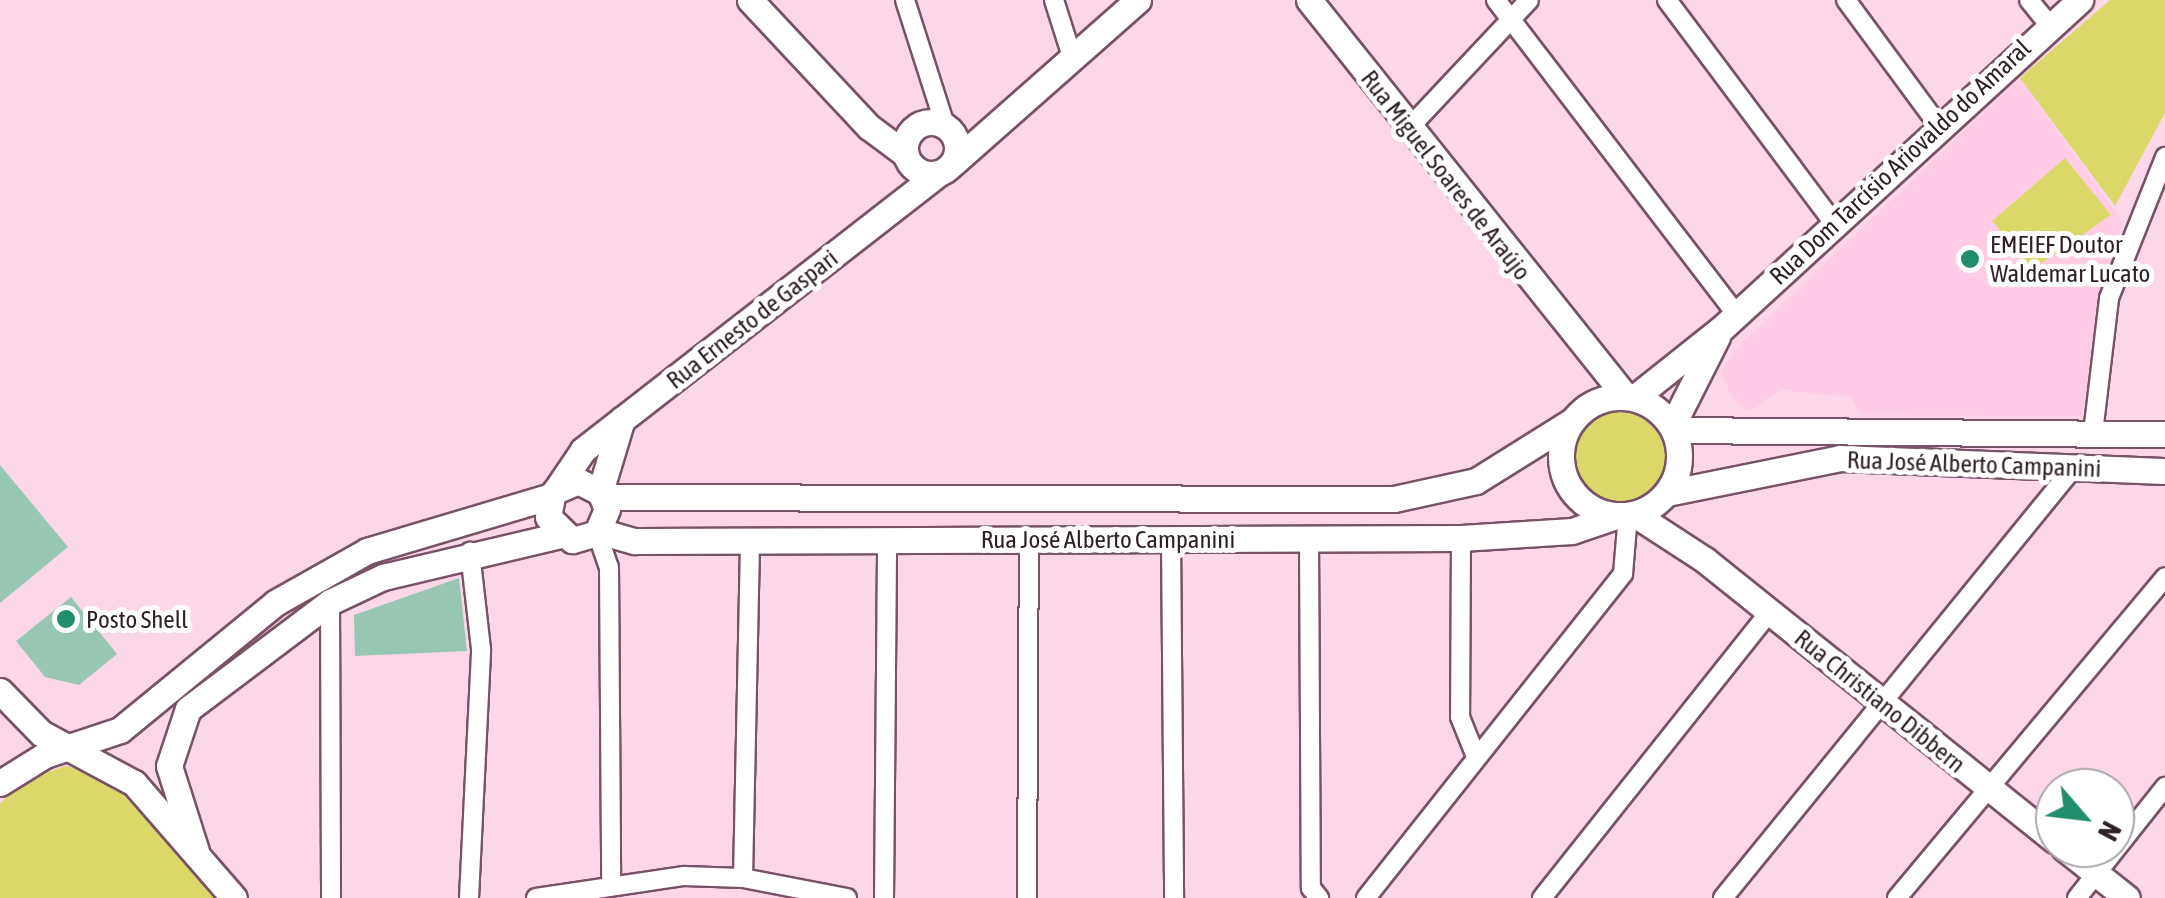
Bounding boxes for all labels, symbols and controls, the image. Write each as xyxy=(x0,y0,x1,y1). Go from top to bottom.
street label: Rua Dom Tarcísio Ariovaldo do Amaral xyxy=(1763,33,2037,291)
street label: Rua Miguel Soares de Araújo xyxy=(1355,64,1537,286)
place label: EMEIEF Doutor Waldemar Lucato xyxy=(1990,230,2150,289)
street label: Rua Ernesto de Gaspari xyxy=(660,243,844,395)
marker: EMEIEF Doutor Waldemar Lucato xyxy=(1959,248,1981,270)
street label: Rua José Alberto Campanini xyxy=(1846,445,2102,483)
street label: Rua José Alberto Campanini xyxy=(981,524,1235,554)
place label: Posto Shell xyxy=(86,604,188,634)
marker: Posto Shell xyxy=(55,608,77,630)
street label: Rua Christiano Dibbern xyxy=(1789,623,1971,779)
north arrow xyxy=(2035,768,2135,868)
text: N xyxy=(2092,816,2128,846)

